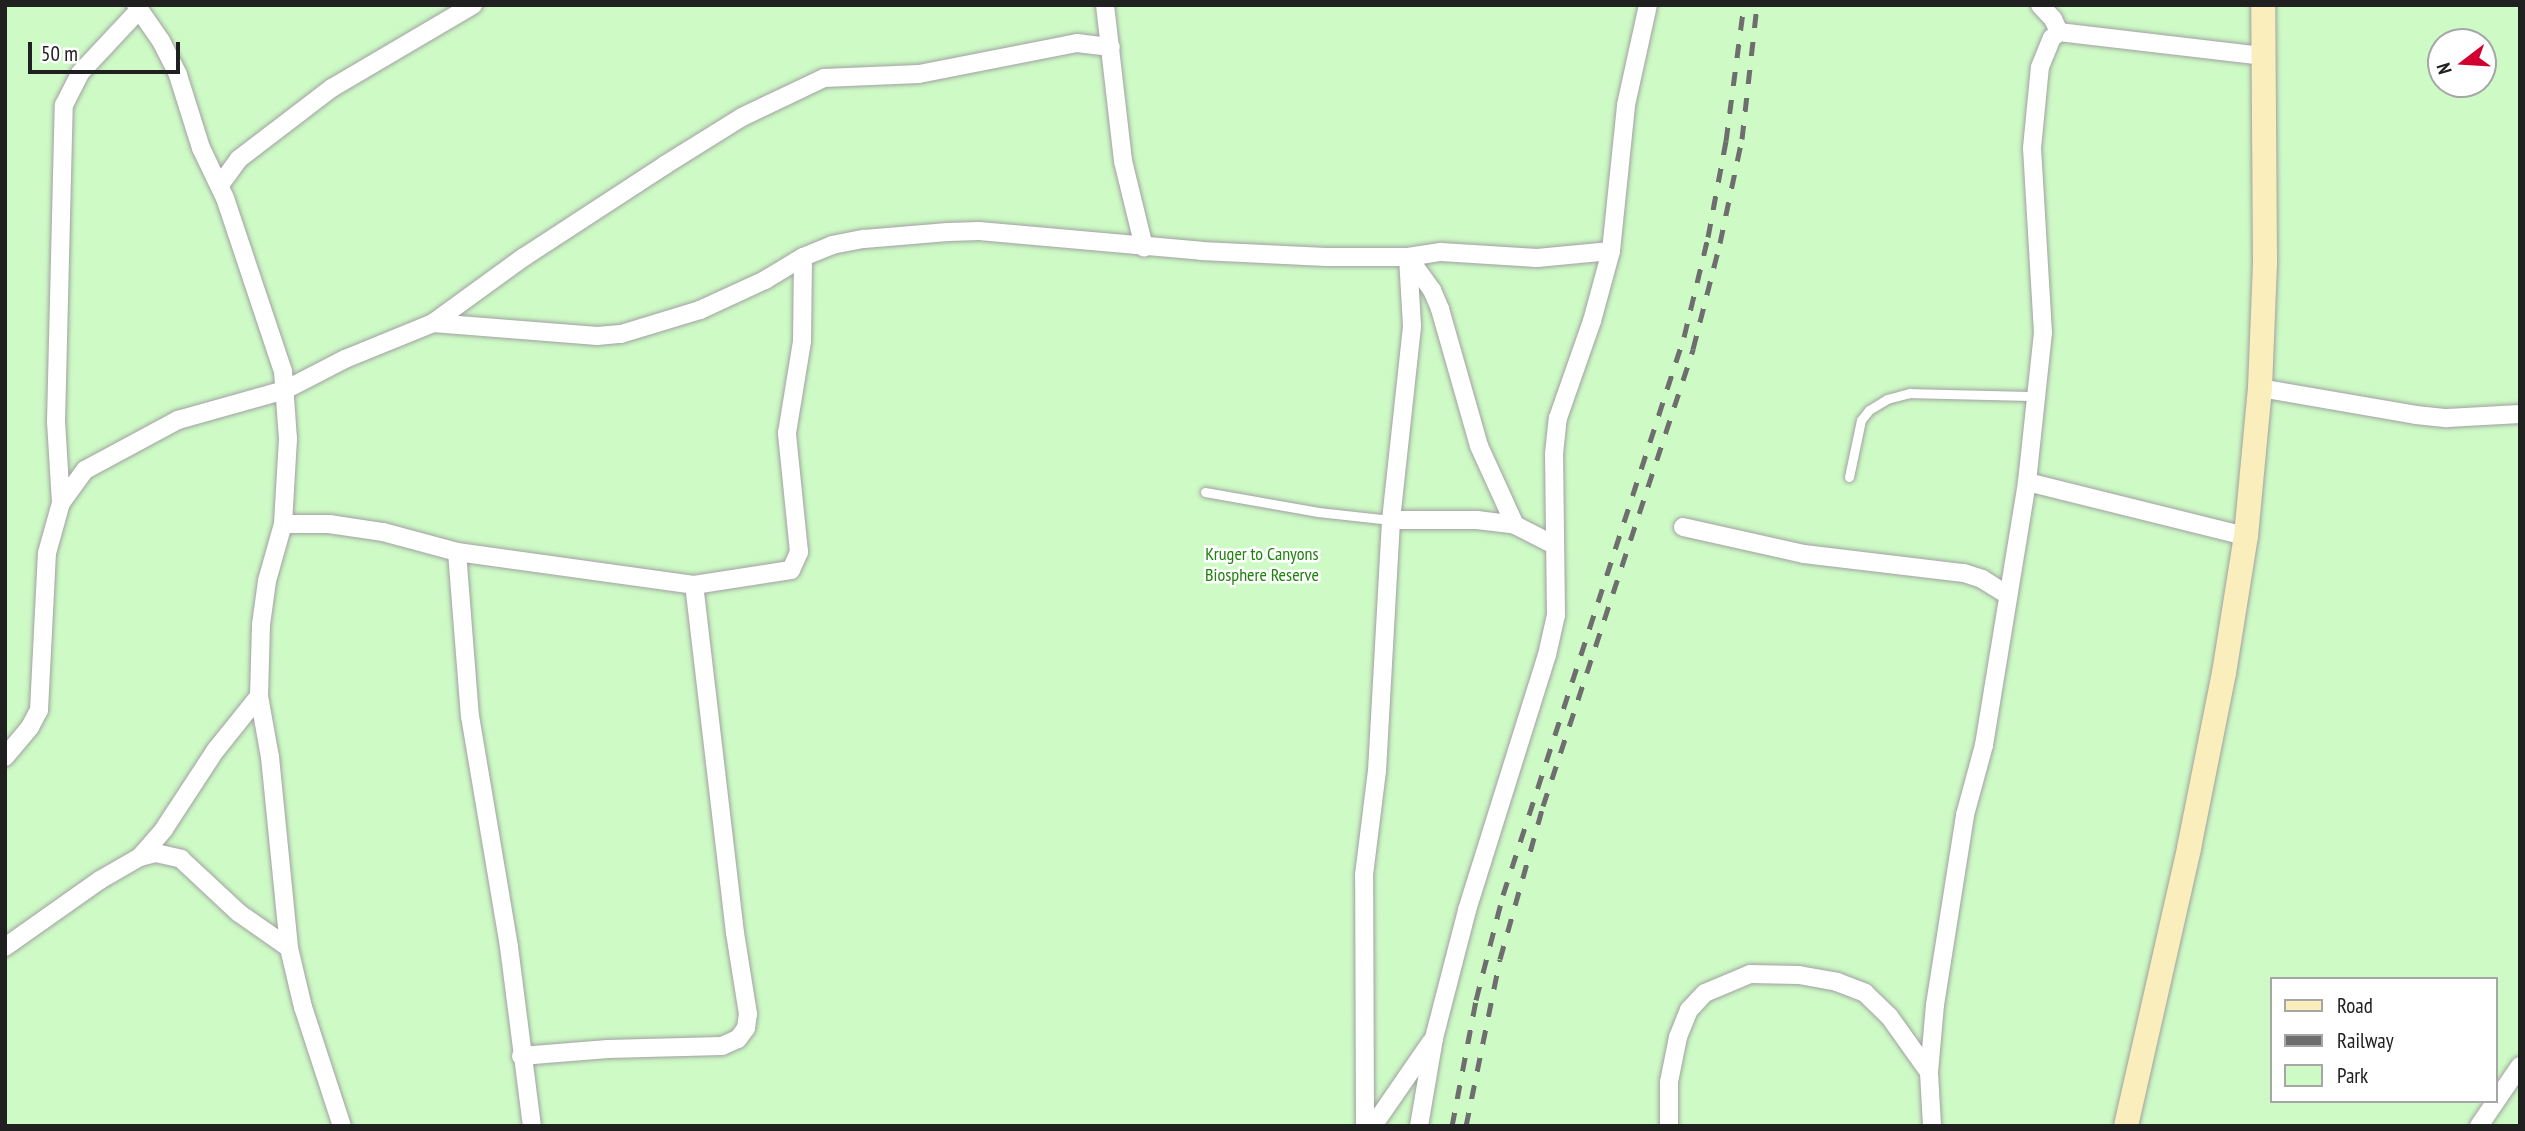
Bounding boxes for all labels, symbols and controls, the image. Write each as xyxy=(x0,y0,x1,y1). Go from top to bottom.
scale bar xyxy=(32,28,184,72)
north arrow xyxy=(2427,28,2497,98)
text: 50 m xyxy=(41,40,78,67)
text: N xyxy=(2431,60,2457,77)
park label: Kruger to Canyons Biosphere Reserve xyxy=(1205,544,1319,586)
legend xyxy=(2270,977,2497,1103)
text: Road xyxy=(2337,992,2373,1019)
text: Railway xyxy=(2337,1027,2394,1054)
text: Park xyxy=(2337,1062,2368,1089)

